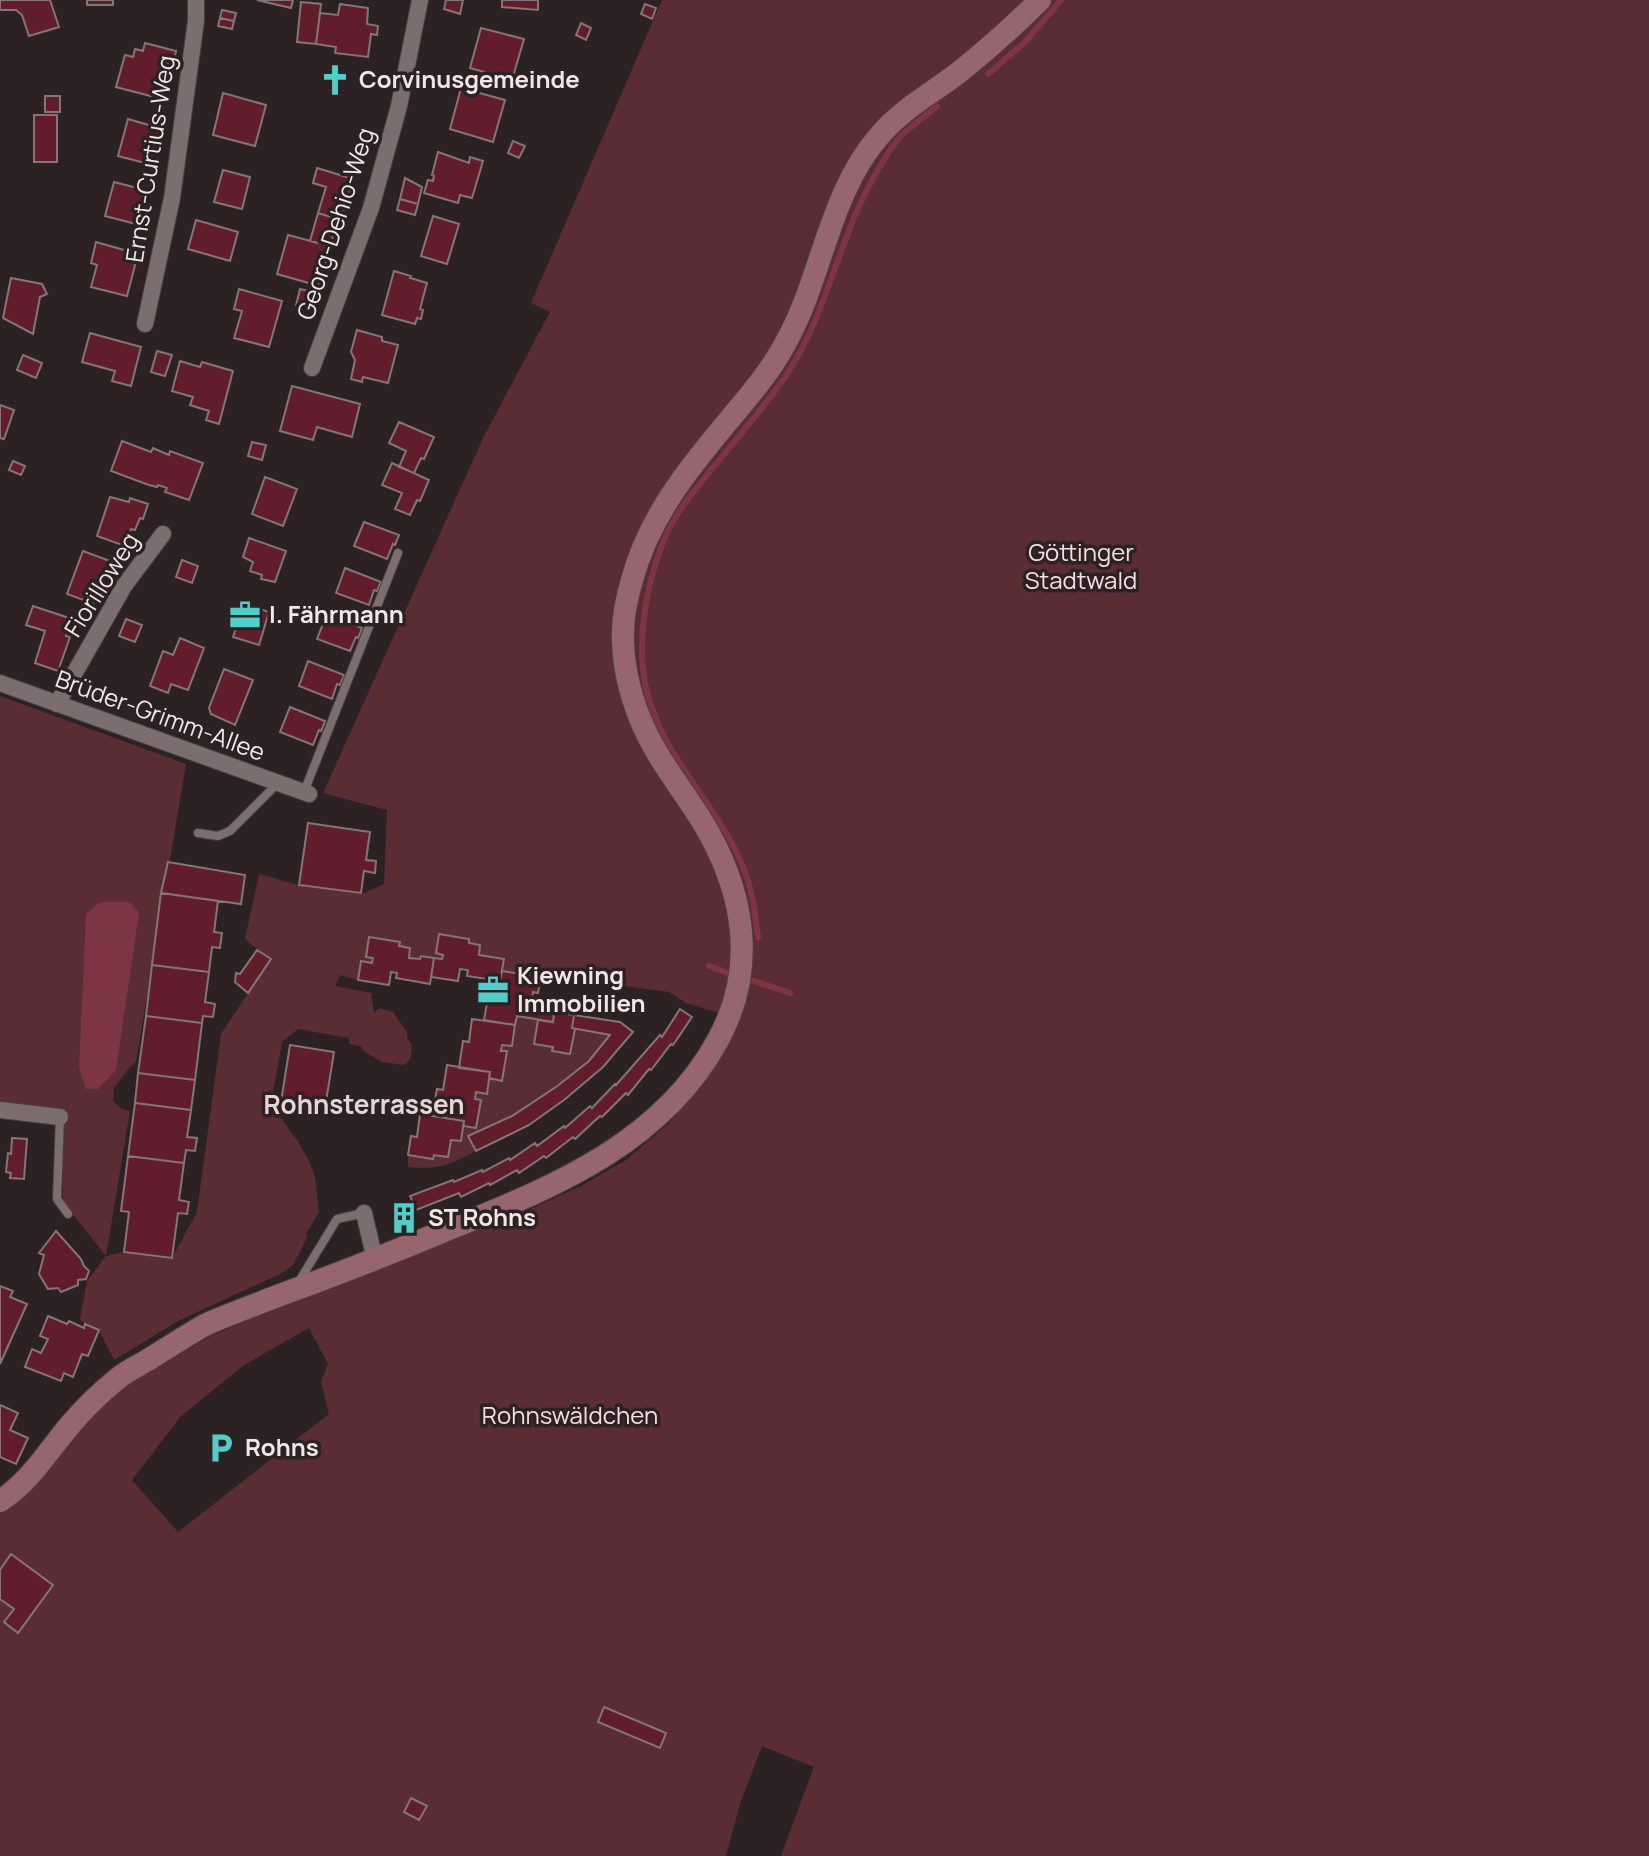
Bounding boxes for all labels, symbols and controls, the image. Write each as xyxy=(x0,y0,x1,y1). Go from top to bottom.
street label: Ernst-Curtius-Weg xyxy=(117,53,182,265)
place label: Corvinusgemeinde xyxy=(359,62,580,95)
church icon: Corvinusgemeinde xyxy=(318,63,352,97)
street label: Georg-Dehio-Weg xyxy=(288,123,381,324)
street label: Fiorilloweg xyxy=(56,526,146,643)
park label: Göttinger Stadtwald xyxy=(1025,535,1137,596)
place label: I. Fährmann xyxy=(269,597,404,630)
office icon: I. Fährmann xyxy=(228,598,262,632)
street label: Brüder-Grimm-Allee xyxy=(51,661,270,768)
place label: Kiewning Immobilien xyxy=(517,958,646,1019)
office icon: Kiewning Immobilien xyxy=(476,973,510,1007)
district label: Rohnsterrassen xyxy=(263,1086,465,1122)
place label: ST Rohns xyxy=(428,1200,536,1233)
building icon: ST Rohns xyxy=(387,1201,421,1235)
park label: Rohnswäldchen xyxy=(482,1398,658,1431)
place label: Rohns xyxy=(245,1430,319,1463)
parking icon: Rohns xyxy=(204,1431,238,1465)

